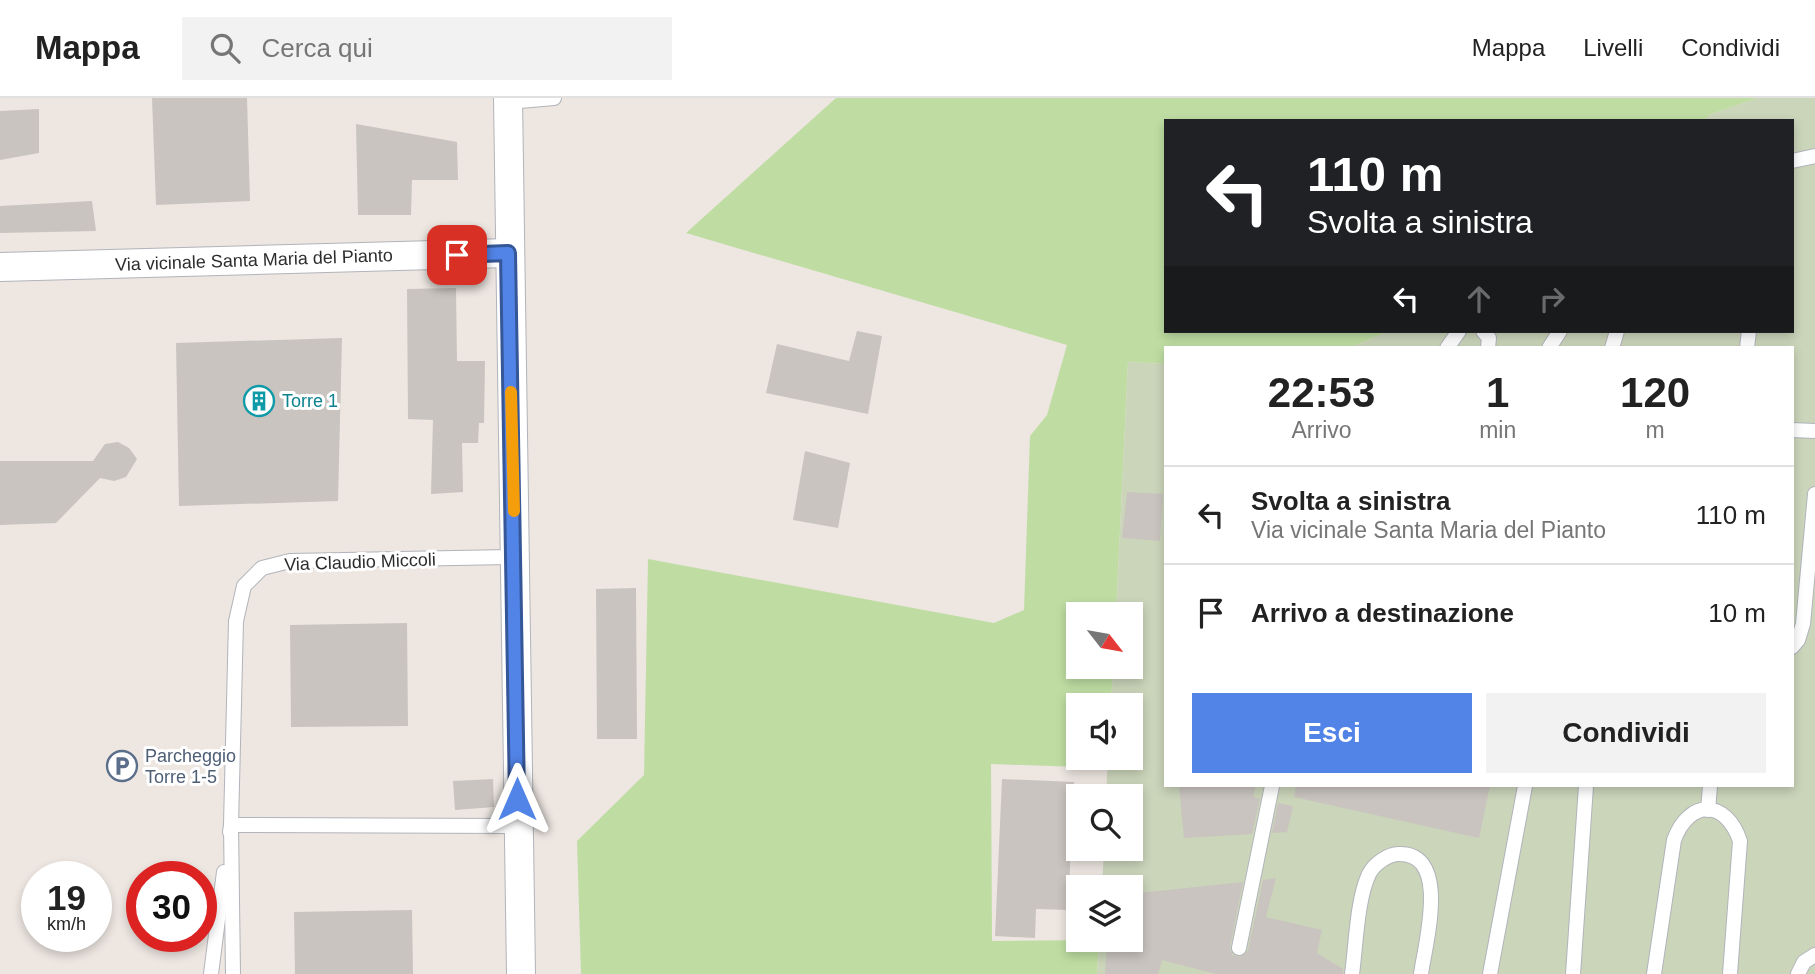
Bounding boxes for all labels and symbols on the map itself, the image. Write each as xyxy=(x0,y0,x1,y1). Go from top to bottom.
pin xyxy=(427,225,487,285)
street label: Via vicinale Santa Maria del Pianto xyxy=(115,245,393,275)
building icon: Torre 1 xyxy=(242,384,276,418)
place label: Torre 1 xyxy=(282,391,338,411)
street label: Via Claudio Miccoli xyxy=(284,549,436,575)
north arrow xyxy=(1066,602,1143,679)
place label: Parcheggio Torre 1-5 xyxy=(145,746,236,787)
parking icon: Parcheggio Torre 1-5 xyxy=(105,749,139,783)
position arrow xyxy=(480,762,554,836)
speed limit sign: 30 xyxy=(126,861,217,952)

